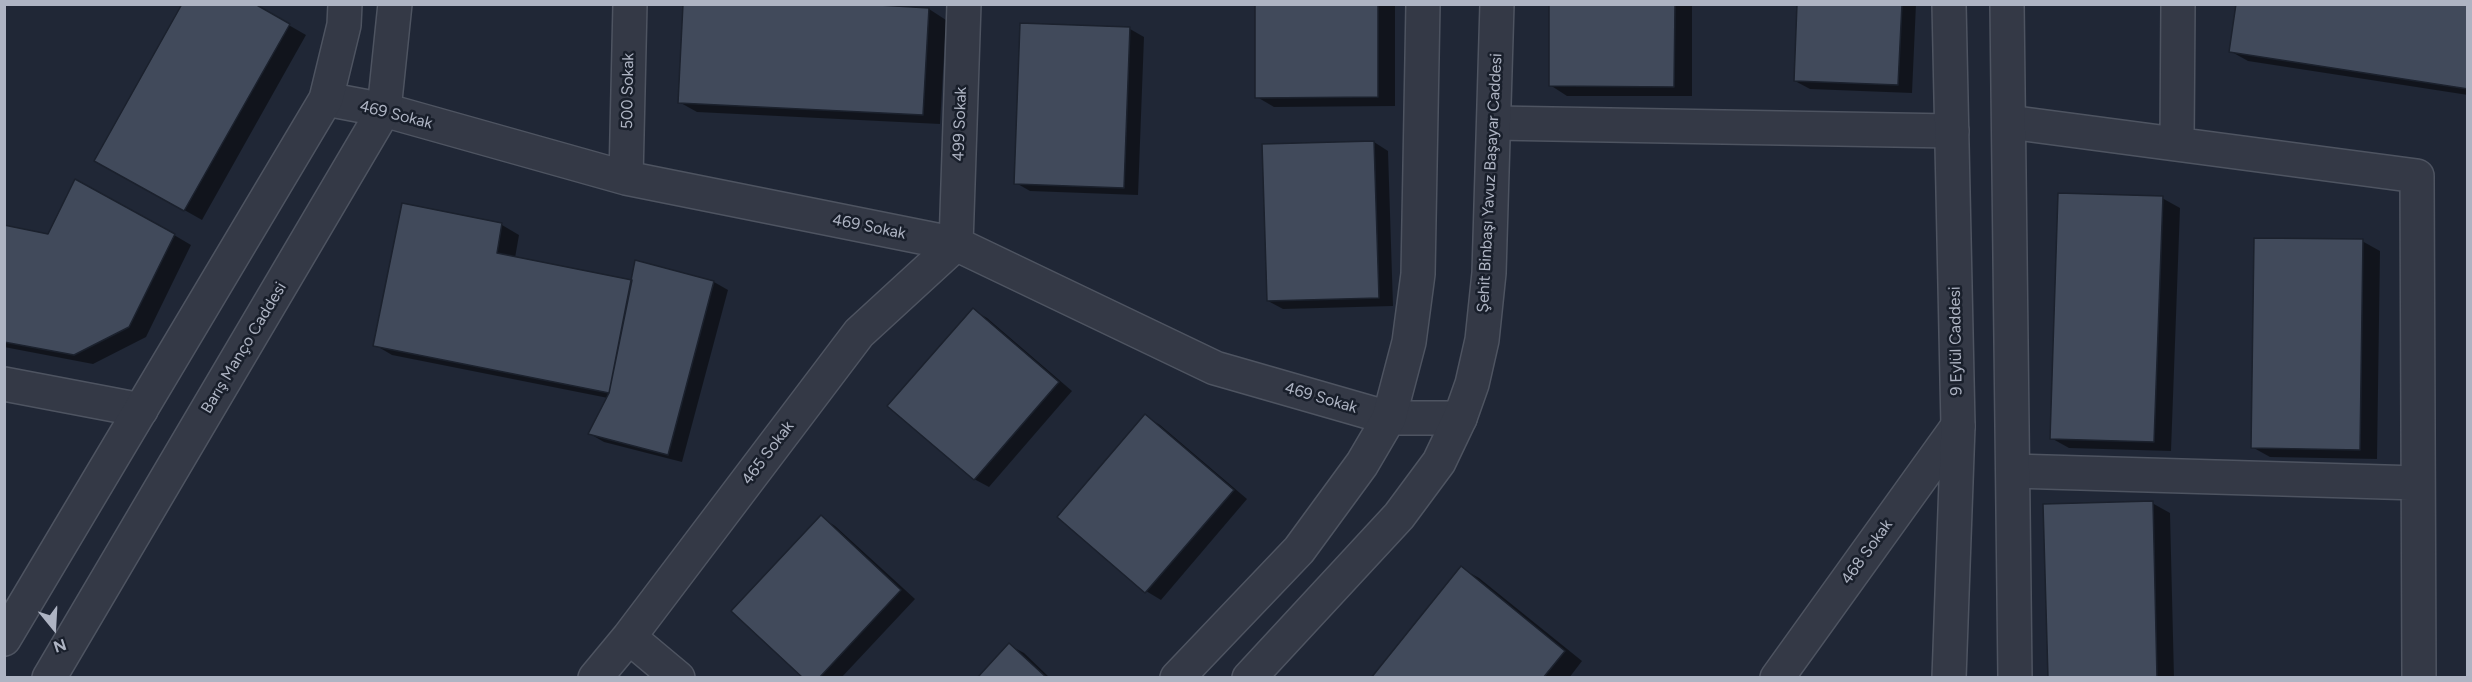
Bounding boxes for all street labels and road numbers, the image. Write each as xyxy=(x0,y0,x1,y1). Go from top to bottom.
street label: 500 Sokak xyxy=(618,53,638,129)
street label: Şehit Binbaşı Yavuz Başayar Caddesi xyxy=(1474,53,1506,313)
street label: 499 Sokak xyxy=(949,86,971,162)
street label: 469 Sokak xyxy=(357,97,435,133)
street label: 469 Sokak xyxy=(831,210,907,244)
street label: Barış Manço Caddesi xyxy=(197,279,291,417)
street label: 9 Eylül Caddesi xyxy=(1945,286,1967,396)
street label: 469 Sokak xyxy=(1282,378,1360,418)
street label: 465 Sokak xyxy=(738,417,798,489)
street label: 468 Sokak xyxy=(1837,516,1897,588)

